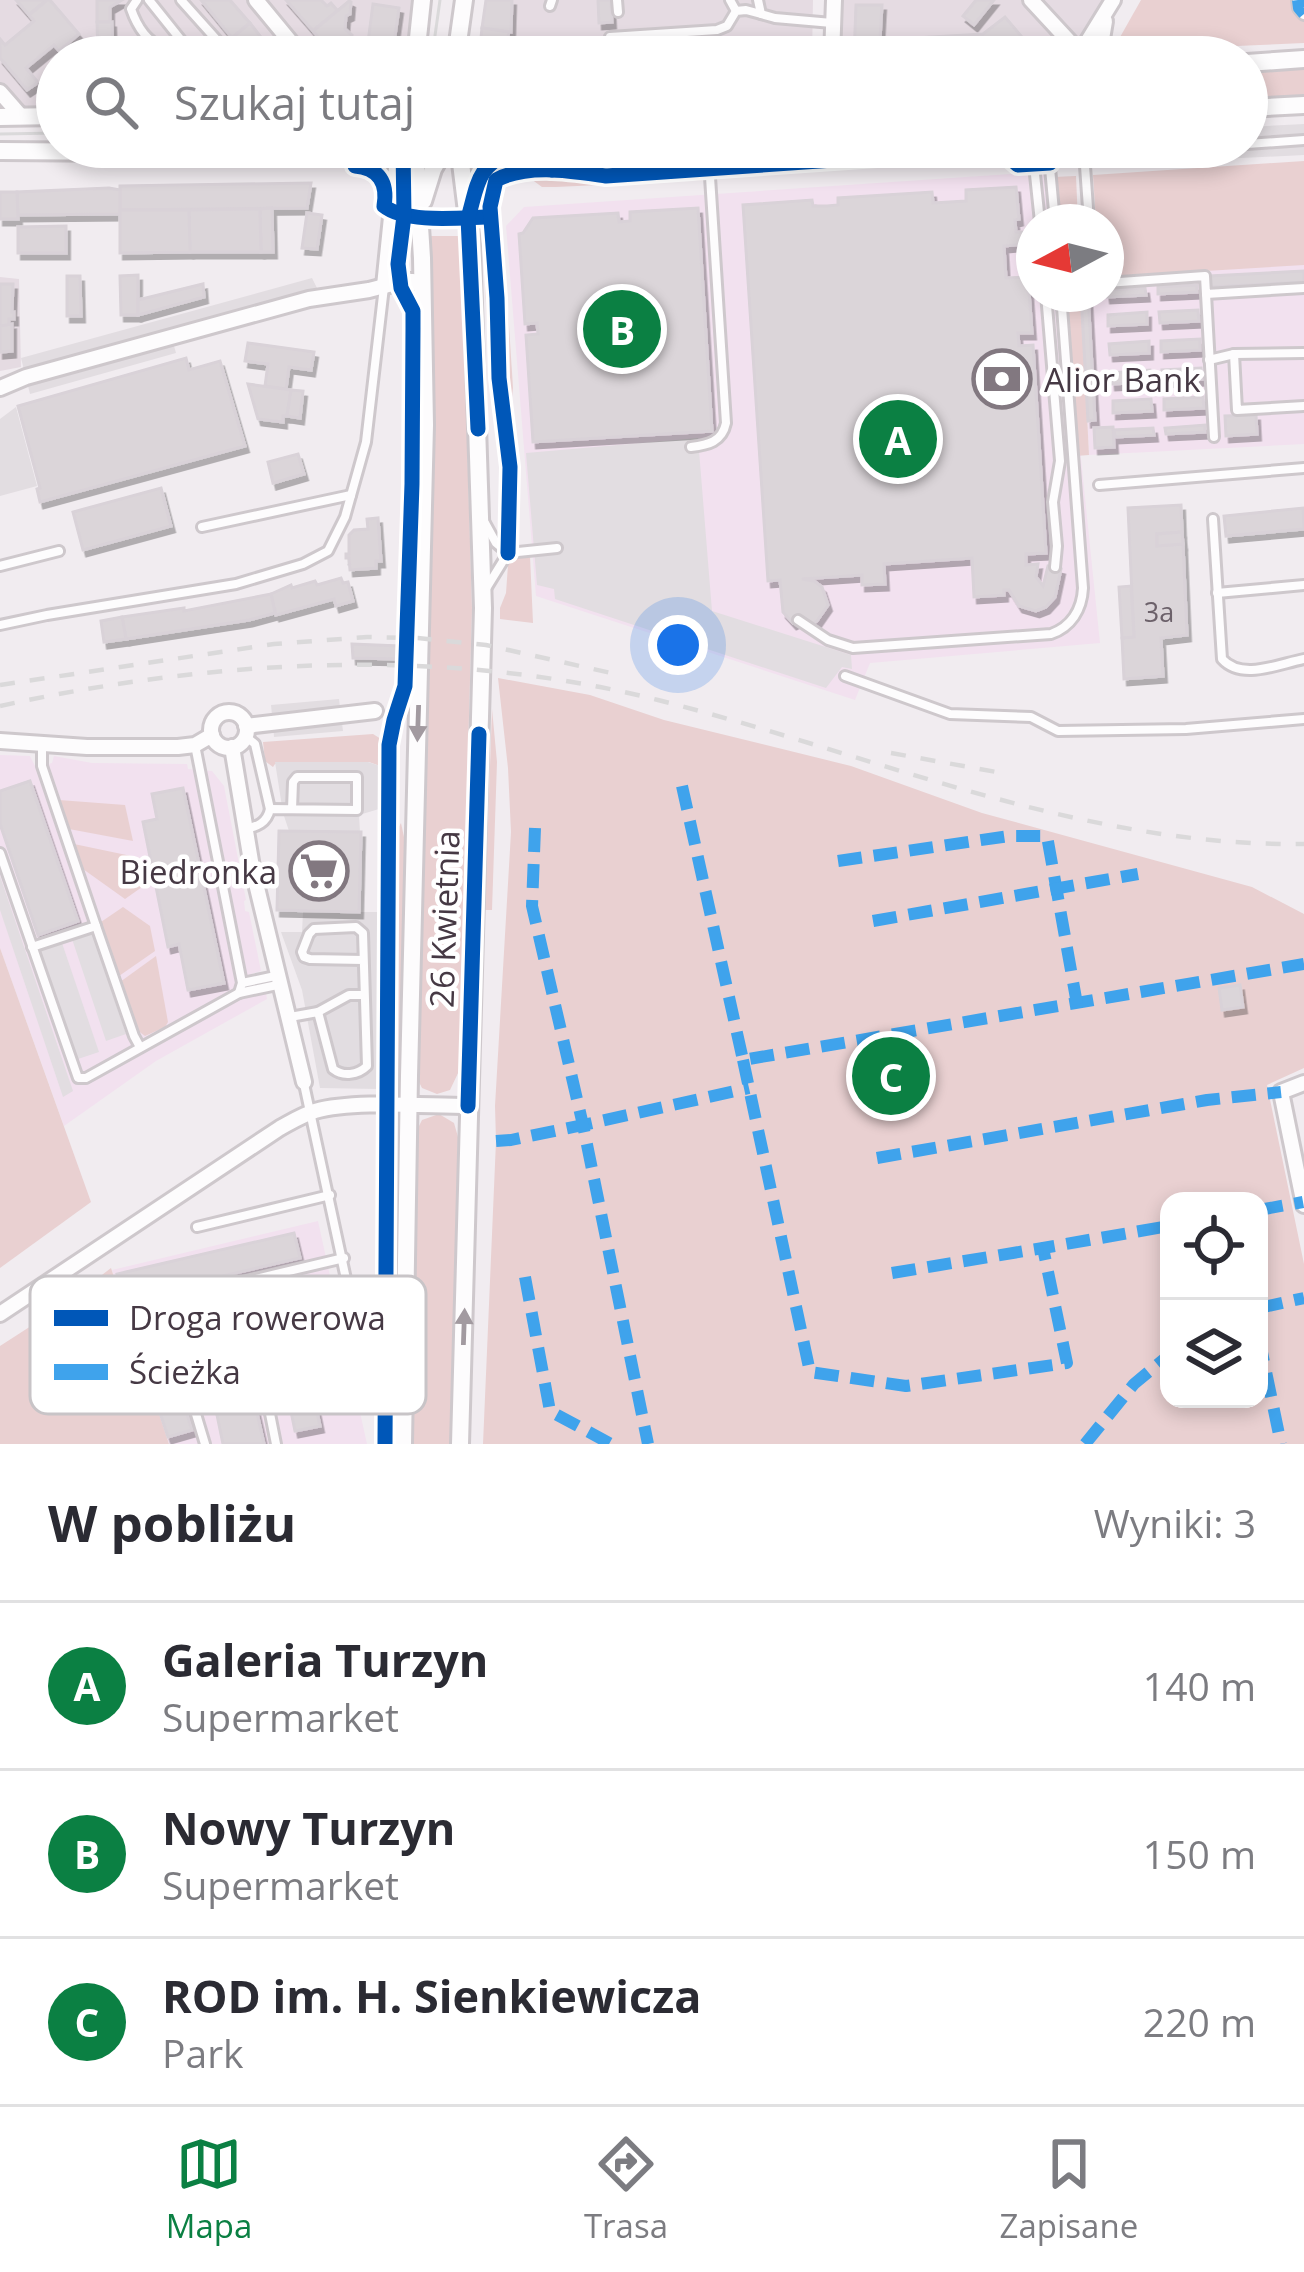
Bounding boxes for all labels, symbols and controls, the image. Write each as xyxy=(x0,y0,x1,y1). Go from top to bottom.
search box xyxy=(36,36,1268,168)
icon: search xyxy=(78,69,144,135)
text: Szukaj tutaj xyxy=(174,72,415,133)
north arrow xyxy=(1016,204,1124,312)
pin: B xyxy=(583,284,661,374)
bank icon: Alior Bank xyxy=(971,348,1033,410)
place label: Alior Bank xyxy=(1044,357,1201,402)
pin: A xyxy=(859,394,937,484)
house number: 3a xyxy=(1144,593,1174,630)
your location xyxy=(648,615,708,675)
one-way arrow xyxy=(408,705,427,743)
street label: 26 Kwietnia xyxy=(418,829,470,1009)
supermarket icon: Biedronka xyxy=(288,840,350,902)
place label: Biedronka xyxy=(119,849,277,894)
pin: C xyxy=(852,1031,930,1121)
map controls xyxy=(1160,1192,1268,1408)
button: locate xyxy=(1160,1192,1268,1300)
legend xyxy=(30,1276,426,1414)
text: Droga rowerowa xyxy=(129,1295,386,1340)
button: layers xyxy=(1160,1300,1268,1408)
one-way arrow xyxy=(455,1307,474,1345)
text: Ścieżka xyxy=(129,1349,241,1394)
text: W pobliżu xyxy=(48,1487,296,1557)
text: Wyniki: 3 xyxy=(1094,1496,1256,1549)
text: Galeria Turzyn xyxy=(162,1629,488,1690)
text: A xyxy=(74,1659,100,1712)
text: 140 m xyxy=(1143,1659,1256,1712)
text: Supermarket xyxy=(162,1690,399,1743)
text: Nowy Turzyn xyxy=(162,1797,455,1858)
text: B xyxy=(74,1827,100,1880)
text: 150 m xyxy=(1143,1827,1256,1880)
text: Supermarket xyxy=(162,1858,399,1911)
text: ROD im. H. Sienkiewicza xyxy=(162,1965,701,2026)
text: C xyxy=(75,1995,99,2048)
text: 220 m xyxy=(1143,1995,1256,2048)
text: Park xyxy=(162,2026,244,2079)
tab: Mapa xyxy=(166,2131,252,2248)
tab: Trasa xyxy=(584,2131,668,2248)
tab: Zapisane xyxy=(1000,2131,1138,2248)

